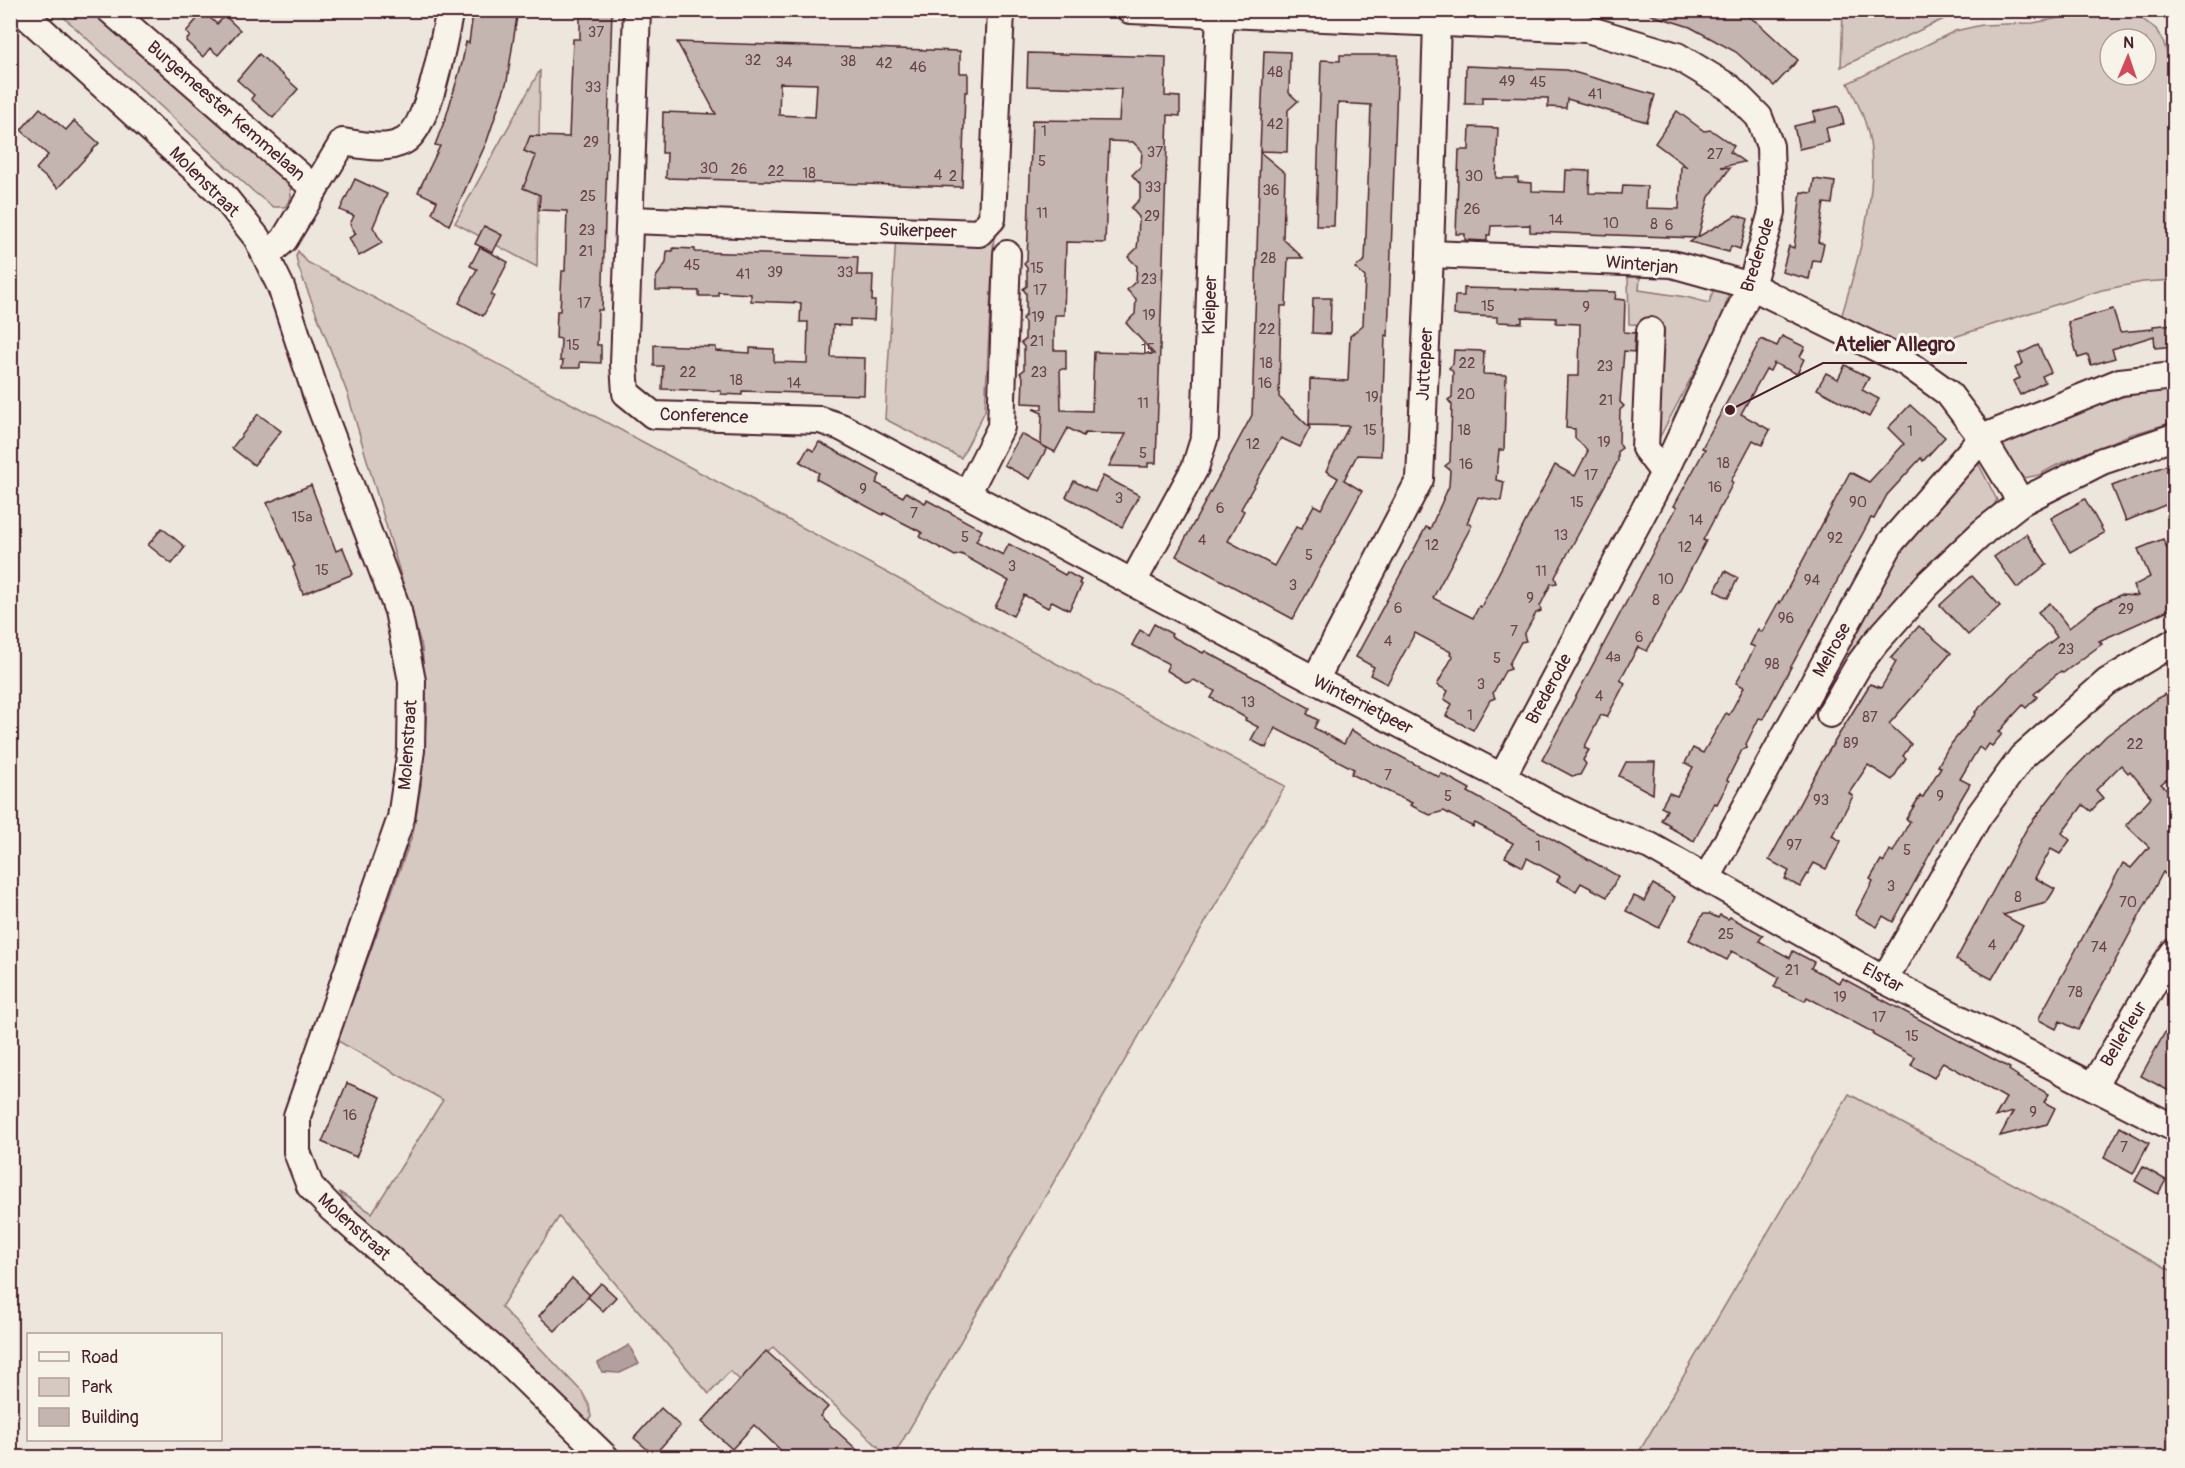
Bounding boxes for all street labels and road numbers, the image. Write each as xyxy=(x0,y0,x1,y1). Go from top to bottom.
street label: Burgemeester Kemmelaan xyxy=(142,36,310,186)
street label: Molenstraat xyxy=(164,142,245,223)
street label: Brederode xyxy=(1736,215,1780,295)
street label: Suikerpeer xyxy=(879,218,958,244)
street label: Winterjan xyxy=(1605,250,1679,280)
street label: Kleipeer xyxy=(1197,274,1223,335)
street label: Juttepeer xyxy=(1412,326,1438,401)
street label: Conference xyxy=(659,403,749,429)
street label: Melrose xyxy=(1808,619,1856,681)
street label: Brederode xyxy=(1521,650,1577,728)
street label: Winterrietpeer xyxy=(1309,670,1417,740)
street label: Molenstraat xyxy=(393,698,423,791)
street label: Elstar xyxy=(1858,958,1908,999)
street label: Bellefleur xyxy=(2095,997,2153,1071)
street label: Molenstraat xyxy=(313,1188,396,1266)

